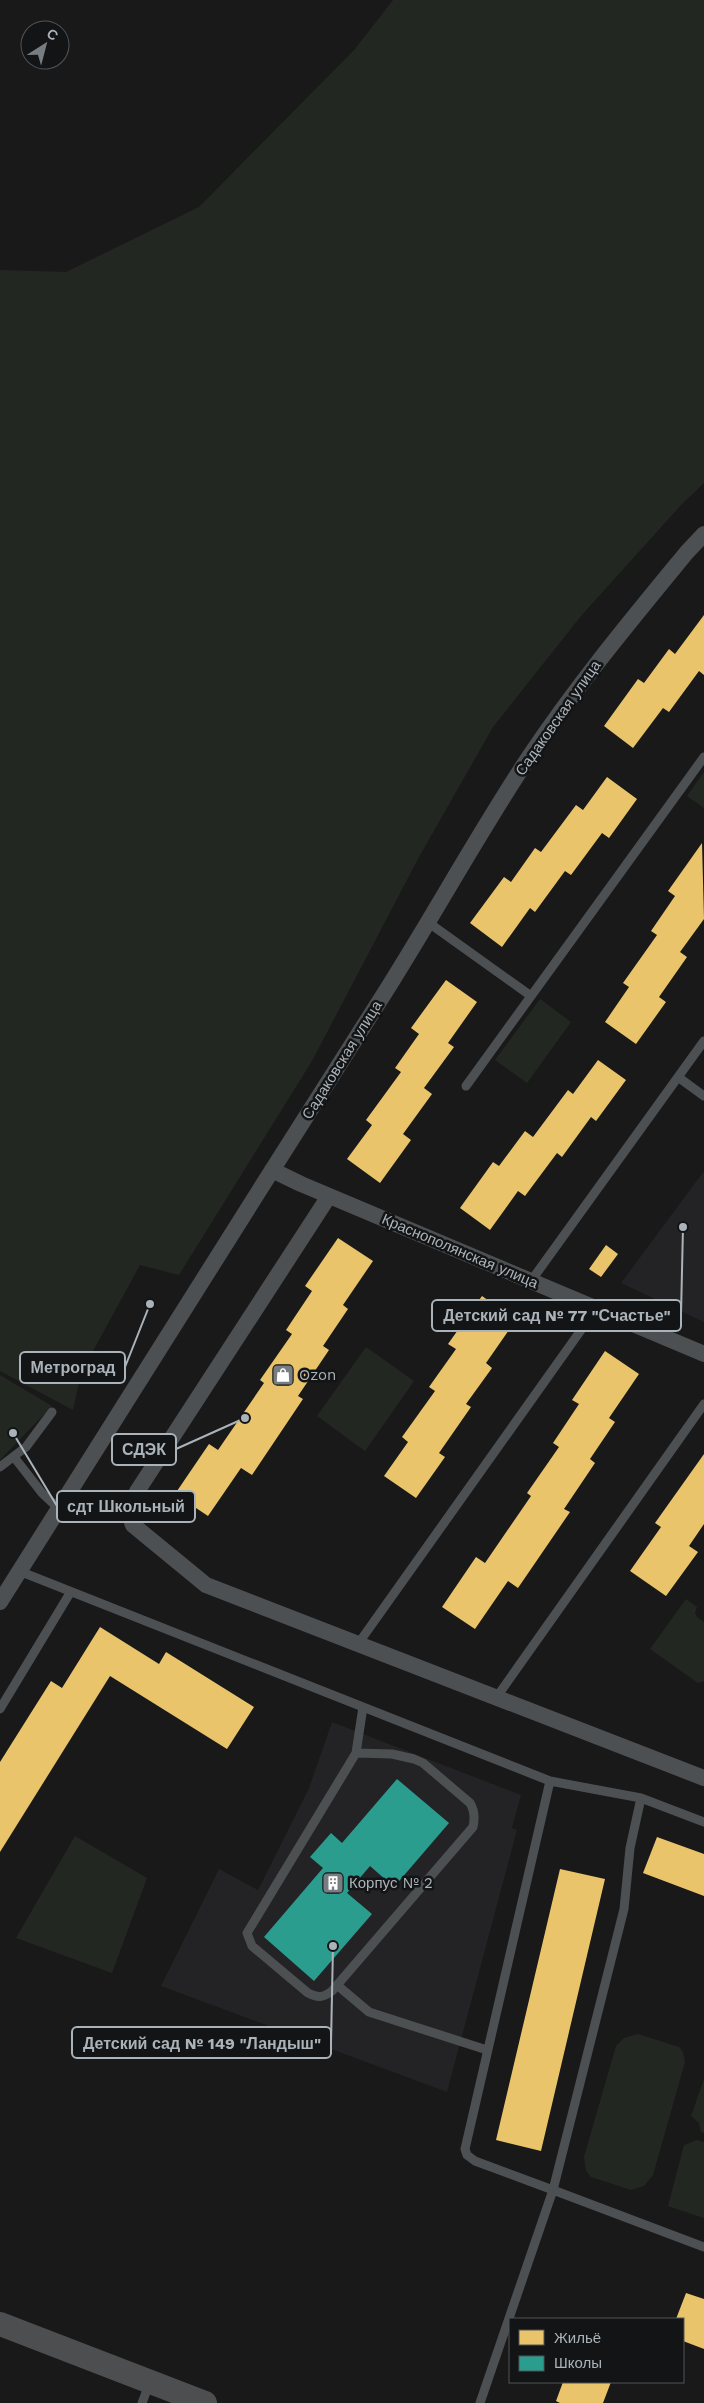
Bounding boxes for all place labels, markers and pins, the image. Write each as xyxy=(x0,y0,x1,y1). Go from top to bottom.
callout: Детский сад № 77 "Счастье" xyxy=(432,1300,681,1331)
callout: Метроград xyxy=(20,1352,125,1383)
shop icon: Ozon xyxy=(271,1363,295,1387)
place label: Ozon xyxy=(299,1366,336,1384)
callout: СДЭК xyxy=(112,1434,176,1465)
callout: сдт Школьный xyxy=(57,1491,195,1522)
building icon: Корпус № 2 xyxy=(321,1871,345,1895)
place label: Корпус № 2 xyxy=(349,1874,433,1892)
callout: Детский сад № 149 "Ландыш" xyxy=(72,2027,331,2058)

